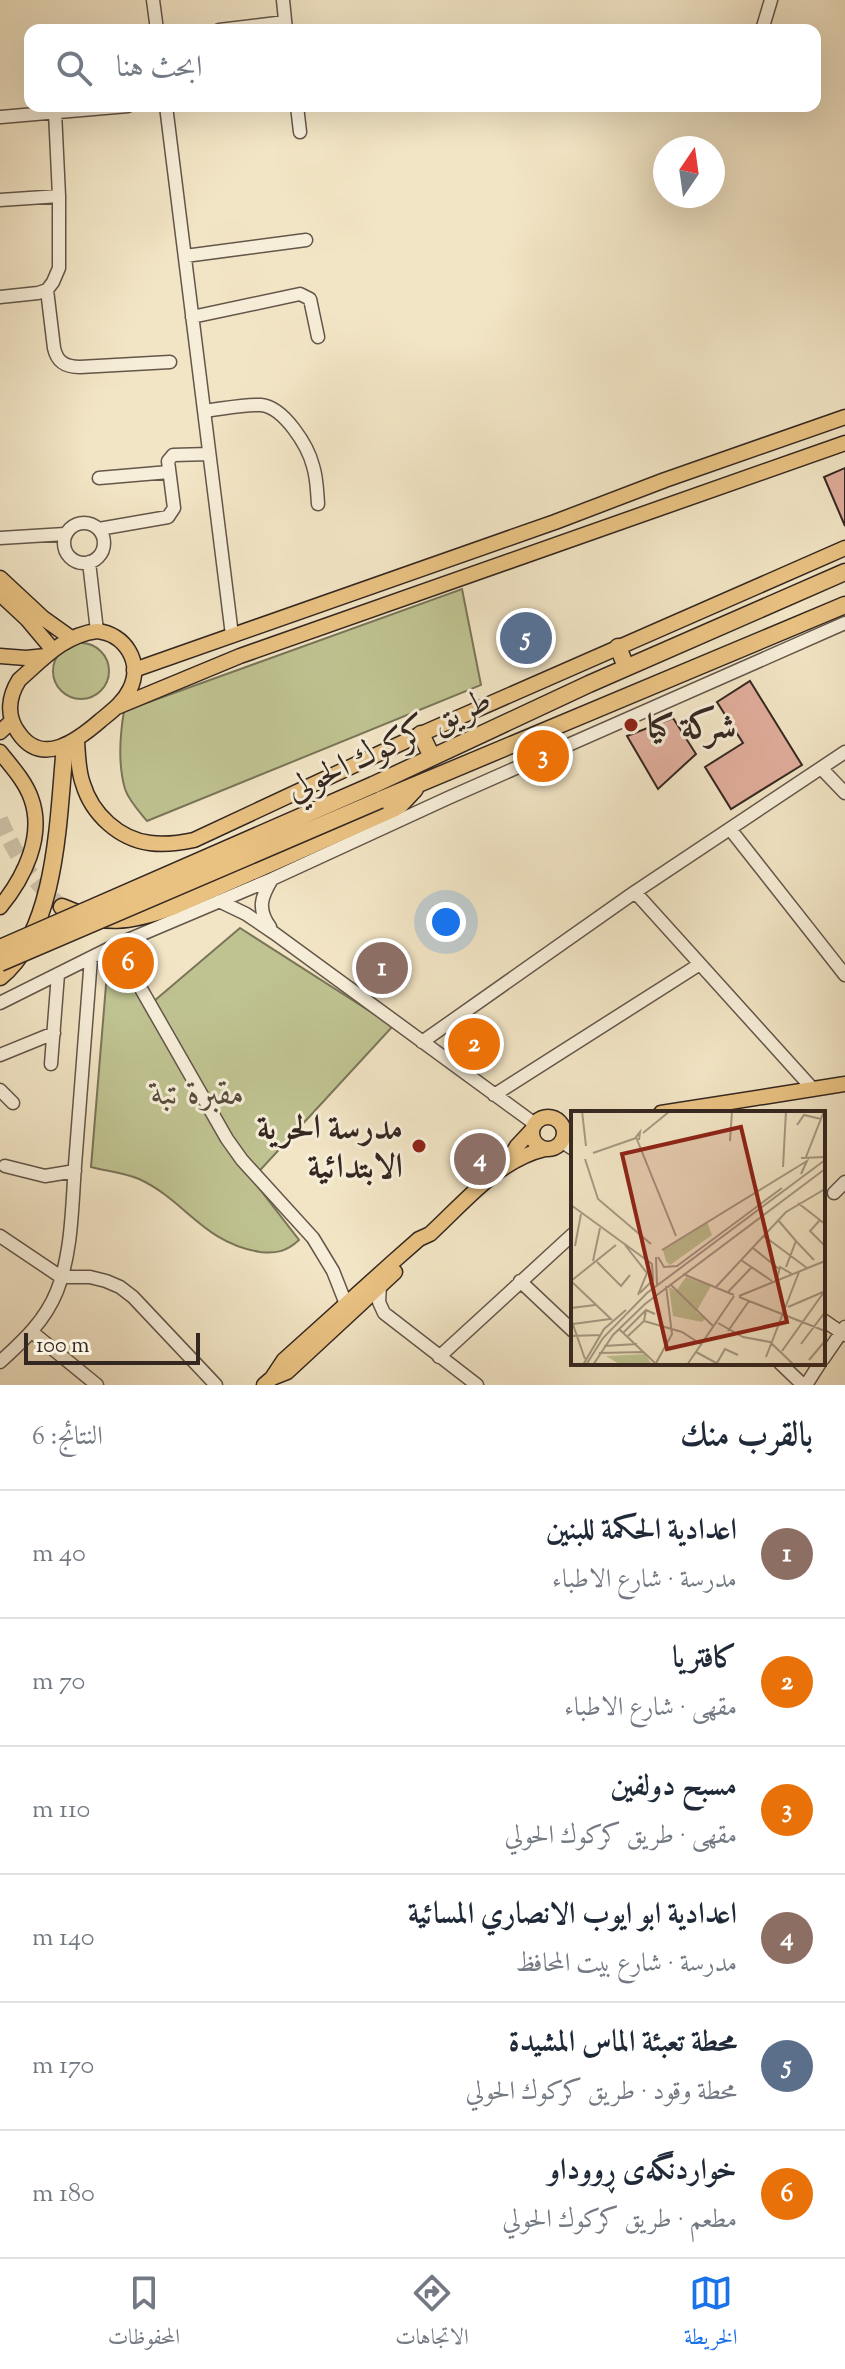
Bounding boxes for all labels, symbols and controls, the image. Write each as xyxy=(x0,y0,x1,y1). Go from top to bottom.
search box xyxy=(24,24,821,112)
icon: search xyxy=(52,46,96,90)
text: ابحث هنا xyxy=(116,47,202,90)
north arrow xyxy=(653,136,725,208)
pin: 5 xyxy=(500,608,552,668)
street label: طريق كركوك الحولي xyxy=(279,677,500,815)
place label: شركة كيا xyxy=(647,704,736,753)
marker: شركة كيا xyxy=(622,716,640,734)
pin: 3 xyxy=(517,726,569,786)
your location xyxy=(426,902,466,942)
pin: 6 xyxy=(102,933,154,993)
pin: 1 xyxy=(356,938,408,998)
pin: 2 xyxy=(448,1014,500,1074)
park label: مقبرة تبة xyxy=(148,1071,245,1120)
place label: مدرسة الحرية الابتدائية xyxy=(257,1105,403,1193)
inset map xyxy=(571,1111,825,1365)
pin: 4 xyxy=(454,1129,506,1189)
marker: مدرسة الحرية الابتدائية xyxy=(410,1137,428,1155)
scale bar xyxy=(24,1329,200,1365)
text: 100 m xyxy=(36,1331,89,1363)
text: بالقرب منك xyxy=(680,1412,813,1461)
text: النتائج: 6 xyxy=(32,1419,103,1456)
text: اعدادية الحكمة للبنين xyxy=(546,1510,737,1553)
text: 40 m xyxy=(32,1536,86,1573)
text: 1 xyxy=(783,1536,791,1573)
text: مدرسة · شارع الاطباء xyxy=(552,1562,737,1599)
text: کافتریا xyxy=(672,1638,737,1681)
text: 70 m xyxy=(32,1664,85,1701)
text: 2 xyxy=(781,1664,793,1701)
text: مقهى · شارع الاطباء xyxy=(564,1690,737,1727)
text: مسبح دولفين xyxy=(611,1766,737,1809)
text: 110 m xyxy=(32,1792,90,1829)
text: 3 xyxy=(782,1792,792,1829)
text: مقهى · طريق كركوك الحولي xyxy=(504,1818,737,1855)
text: اعدادية ابو ايوب الانصاري المسائية xyxy=(408,1894,737,1937)
text: 140 m xyxy=(32,1920,95,1957)
text: 4 xyxy=(780,1920,794,1957)
text: مدرسة · شارع بيت المحافظ xyxy=(515,1946,737,1983)
text: محطة تعبئة الماس المشيدة xyxy=(509,2022,737,2065)
text: 170 m xyxy=(32,2048,94,2085)
text: 5 xyxy=(783,2048,791,2085)
text: محطة وقود · طريق كركوك الحولي xyxy=(466,2074,737,2111)
text: خواردنگەی ڕووداو xyxy=(548,2150,737,2193)
text: 180 m xyxy=(32,2176,95,2213)
text: 6 xyxy=(781,2176,793,2213)
text: مطعم · طريق كركوك الحولي xyxy=(502,2202,737,2239)
tab: المحفوظات xyxy=(108,2271,180,2358)
tab: الاتجاهات xyxy=(395,2271,469,2358)
tab: الخريطة xyxy=(684,2271,737,2358)

